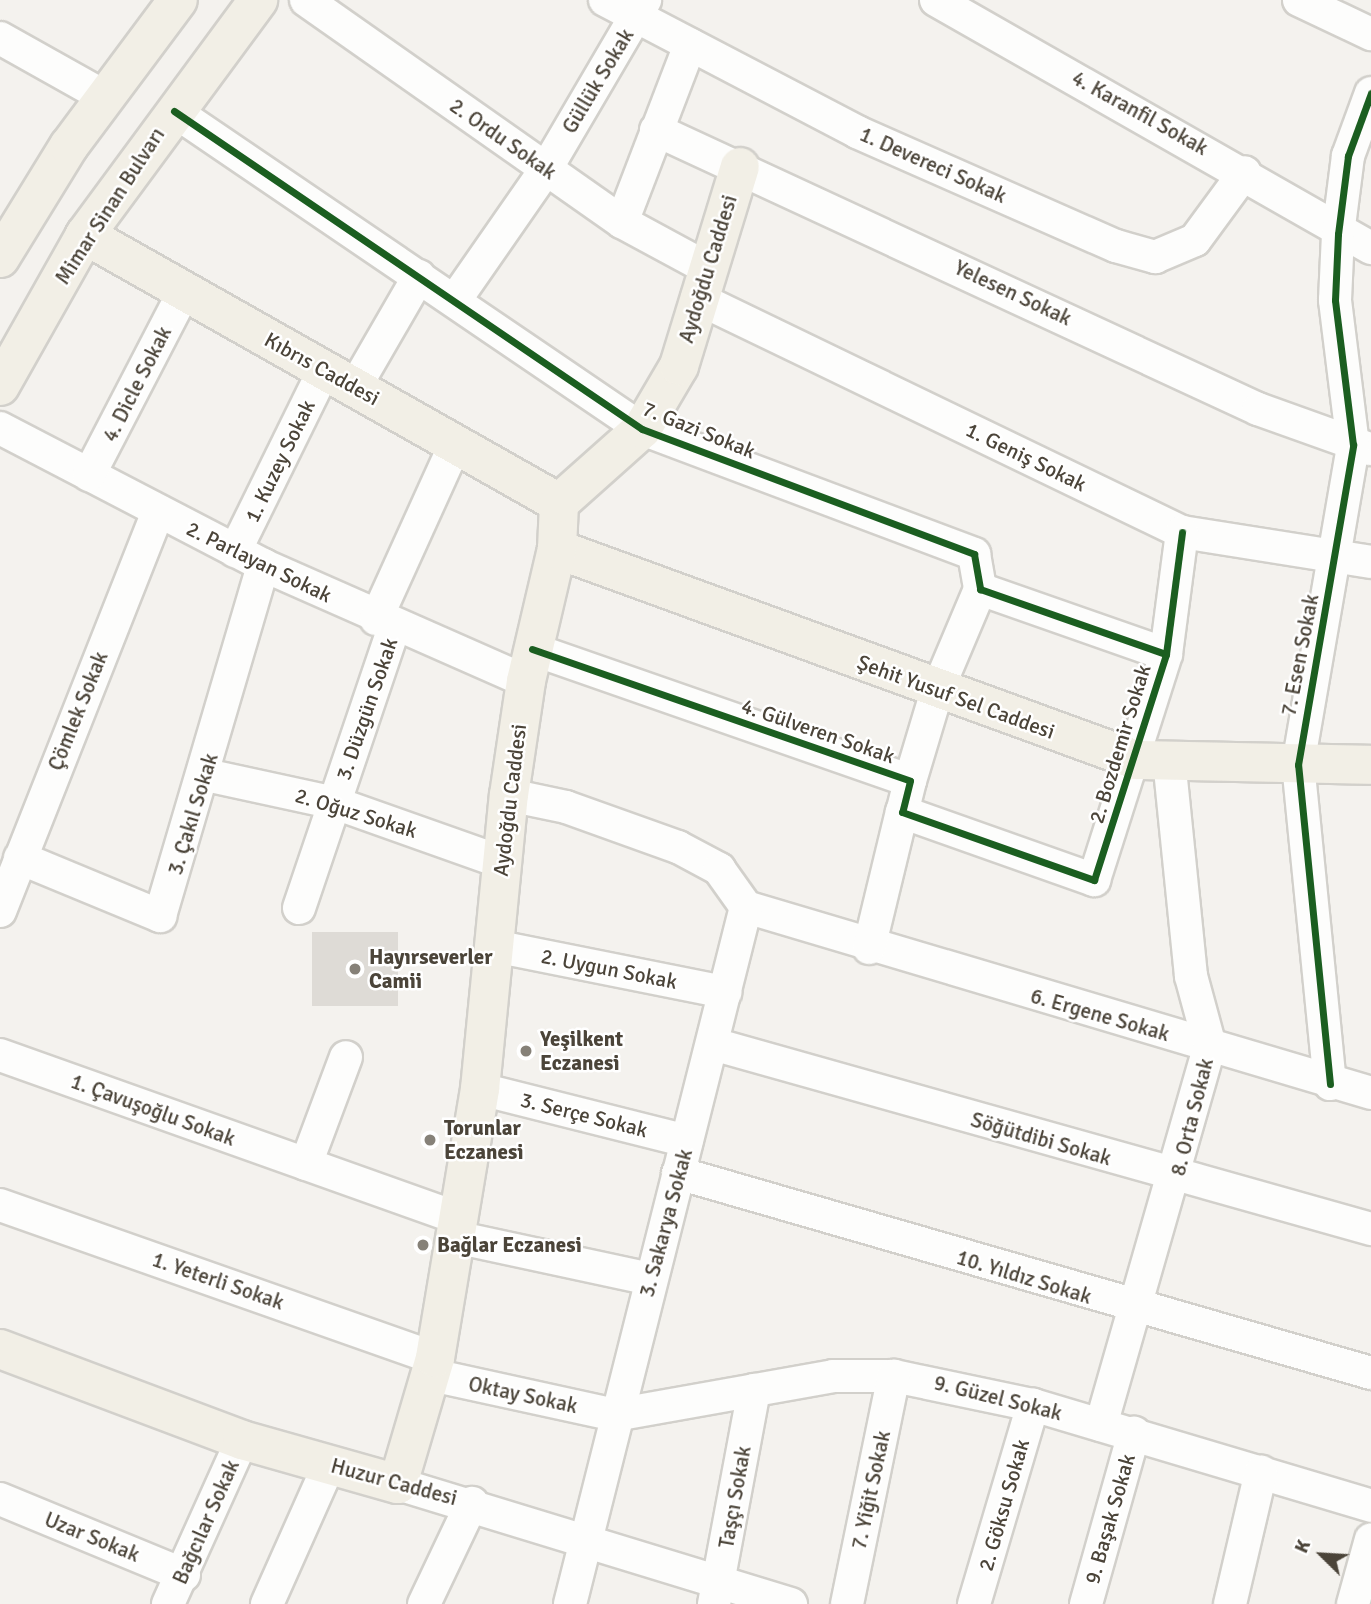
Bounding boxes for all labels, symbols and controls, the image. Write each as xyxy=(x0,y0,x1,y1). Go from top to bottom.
street label: Güllük Sokak xyxy=(557,24,639,138)
street label: 4. Karanfil Sokak xyxy=(1068,65,1212,161)
street label: 2. Ordu Sokak xyxy=(445,93,561,185)
street label: 1. Devereci Sokak xyxy=(856,121,1010,209)
street label: Mimar Sinan Bulvarı xyxy=(50,123,170,289)
street label: Aydoğdu Caddesi xyxy=(674,192,742,346)
street label: Yelesen Sokak xyxy=(950,255,1076,331)
street label: 4. Dicle Sokak xyxy=(97,322,177,446)
street label: Kıbrıs Caddesi xyxy=(260,327,384,411)
street label: 1. Kuzey Sokak xyxy=(239,396,321,526)
street label: 7. Gazi Sokak xyxy=(639,396,759,464)
street label: 1. Geniş Sokak xyxy=(962,417,1090,497)
street label: 2. Parlayan Sokak xyxy=(182,516,336,608)
street label: 7. Esen Sokak xyxy=(1276,592,1324,718)
street label: 3. Düzgün Sokak xyxy=(331,635,403,783)
street label: Çömlek Sokak xyxy=(43,648,113,774)
street label: Şehit Yusuf Sel Caddesi xyxy=(854,650,1058,744)
street label: 2. Bozdemir Sokak xyxy=(1084,662,1156,826)
street label: 4. Gülveren Sokak xyxy=(738,693,898,769)
street label: Aydoğdu Caddesi xyxy=(488,722,532,878)
street label: 3. Çakıl Sokak xyxy=(163,750,223,878)
street label: 2. Oğuz Sokak xyxy=(292,783,420,843)
street label: 2. Uygun Sokak xyxy=(539,943,679,995)
place label: Hayırseverler Camii xyxy=(369,944,493,994)
marker: Hayırseverler Camii xyxy=(347,961,363,977)
street label: 6. Ergene Sokak xyxy=(1028,983,1172,1047)
place label: Yeşilkent Eczanesi xyxy=(540,1026,623,1076)
marker: Yeşilkent Eczanesi xyxy=(518,1043,534,1059)
street label: 8. Orta Sokak xyxy=(1165,1056,1219,1178)
street label: 1. Çavuşoğlu Sokak xyxy=(67,1069,239,1151)
street label: 3. Serçe Sokak xyxy=(518,1087,650,1143)
street label: Söğütdibi Sokak xyxy=(968,1107,1114,1171)
place label: Torunlar Eczanesi xyxy=(444,1115,524,1165)
marker: Torunlar Eczanesi xyxy=(422,1132,438,1148)
street label: 3. Sakarya Sokak xyxy=(634,1146,698,1300)
place label: Bağlar Eczanesi xyxy=(437,1232,582,1258)
marker: Bağlar Eczanesi xyxy=(415,1237,431,1253)
street label: 10. Yıldız Sokak xyxy=(954,1245,1094,1309)
street label: 1. Yeterli Sokak xyxy=(149,1247,287,1315)
street label: 9. Güzel Sokak xyxy=(931,1370,1065,1426)
street label: Oktay Sokak xyxy=(466,1371,580,1419)
street label: 7. Yiğit Sokak xyxy=(846,1428,896,1552)
street label: 2. Göksu Sokak xyxy=(973,1436,1035,1574)
street label: Taşçı Sokak xyxy=(714,1444,756,1550)
street label: 9. Başak Sokak xyxy=(1079,1451,1141,1587)
street label: Huzur Caddesi xyxy=(328,1453,460,1511)
street label: Bağcılar Sokak xyxy=(167,1456,245,1588)
street label: Uzar Sokak xyxy=(41,1507,143,1567)
north arrow xyxy=(1287,1520,1357,1590)
text: K xyxy=(1289,1536,1316,1557)

